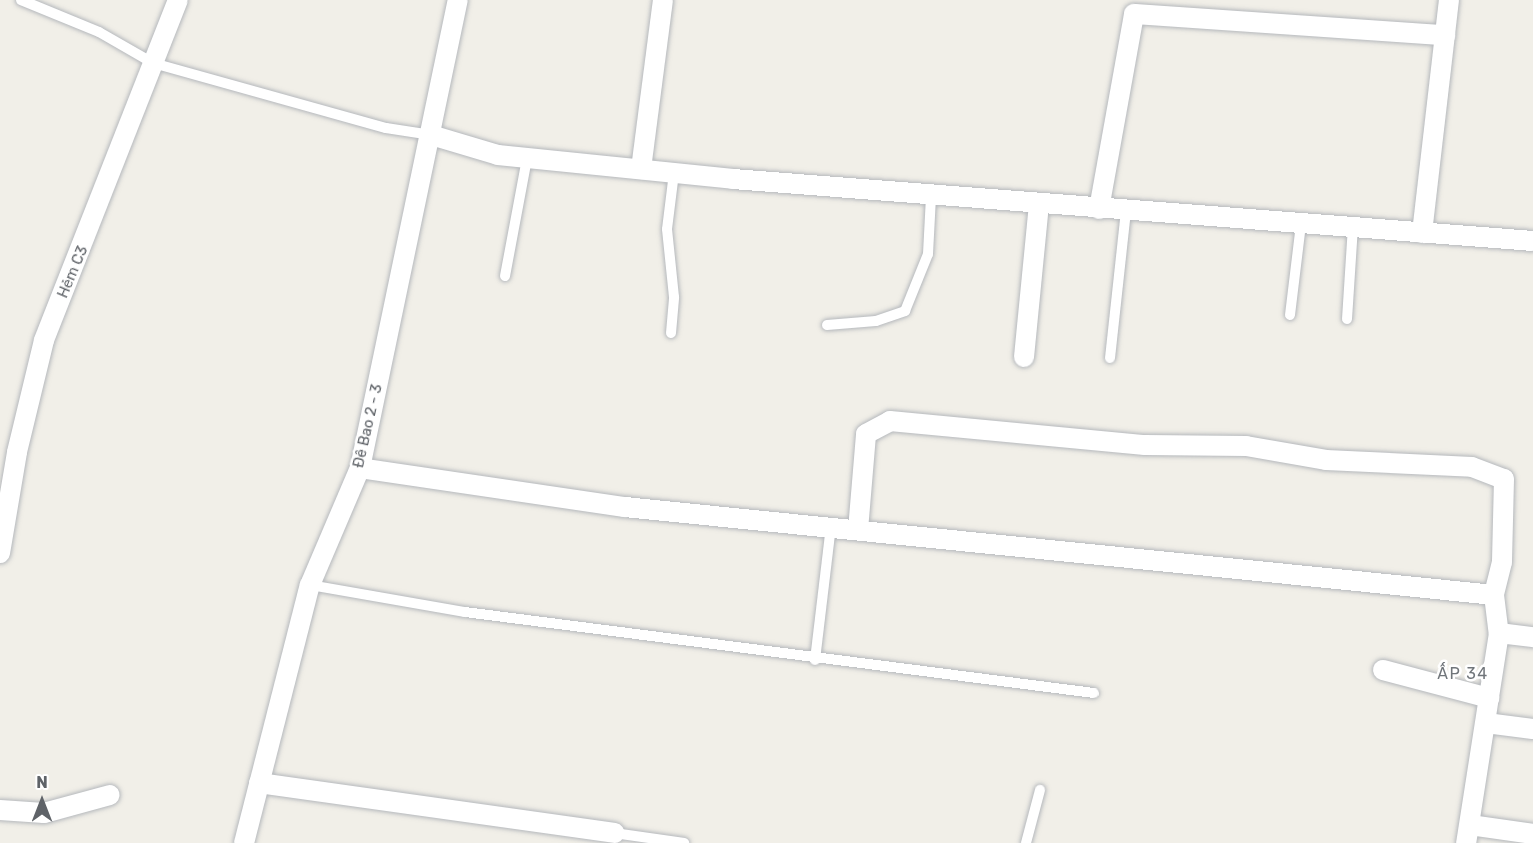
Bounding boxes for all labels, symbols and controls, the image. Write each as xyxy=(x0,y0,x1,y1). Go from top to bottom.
street label: Hẻm C3 xyxy=(54,243,92,301)
street label: Đê Bao 2 - 3 xyxy=(350,382,386,470)
district label: ẤP 34 xyxy=(1437,664,1489,684)
north arrow xyxy=(12,771,72,831)
text: N xyxy=(36,773,48,792)

